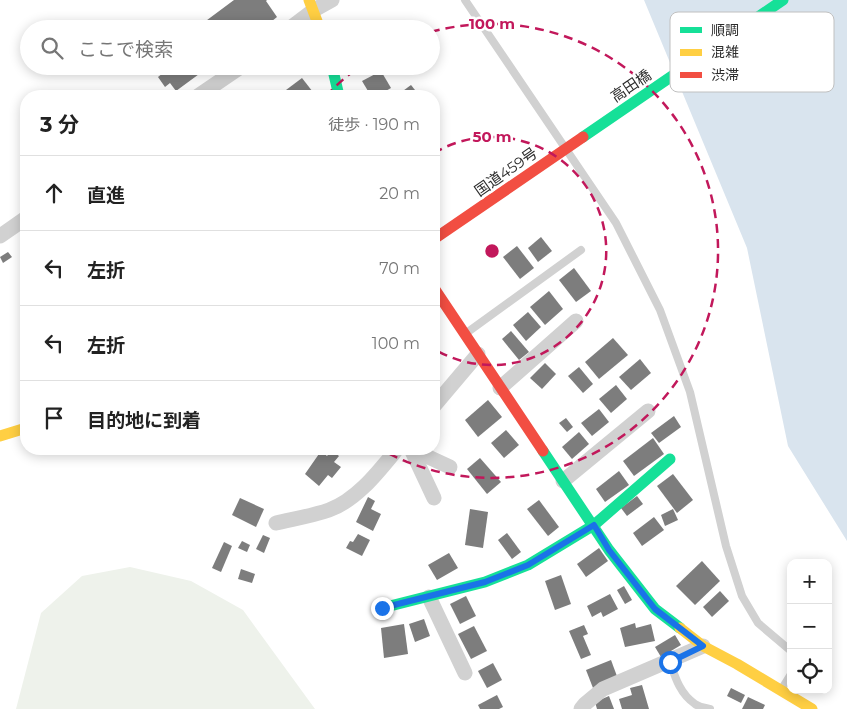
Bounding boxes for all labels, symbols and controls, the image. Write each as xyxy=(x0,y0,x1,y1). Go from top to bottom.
legend xyxy=(670,12,834,92)
text: 100 m xyxy=(469,14,515,33)
search box xyxy=(20,20,440,75)
text: 順調 xyxy=(711,21,739,39)
icon: search xyxy=(38,34,66,62)
text: ここで検索 xyxy=(78,38,173,61)
text: 混雑 xyxy=(711,43,739,61)
street label: 高田橋 xyxy=(607,65,655,106)
text: 渋滞 xyxy=(711,66,739,84)
text: 3 分 xyxy=(40,112,79,137)
text: 徒歩 · 190 m xyxy=(328,115,420,134)
text: 50 m xyxy=(472,127,512,146)
street label: 国道459号 xyxy=(471,143,541,200)
icon: ahead xyxy=(40,179,68,207)
text: 直進 xyxy=(87,184,125,207)
text: 20 m xyxy=(379,184,420,203)
centre of rings xyxy=(483,242,501,260)
icon: left xyxy=(40,254,68,282)
text: 左折 xyxy=(87,259,125,282)
text: 70 m xyxy=(379,259,420,278)
icon: left xyxy=(40,329,68,357)
text: 左折 xyxy=(87,334,125,357)
text: 100 m xyxy=(372,334,420,353)
icon: arrive xyxy=(40,404,68,432)
text: 目的地に到着 xyxy=(87,409,201,432)
map controls xyxy=(787,559,832,694)
button: + xyxy=(787,559,832,604)
route end xyxy=(371,597,394,620)
button: − xyxy=(787,604,832,649)
button: locate xyxy=(787,649,832,694)
route start xyxy=(659,651,682,674)

